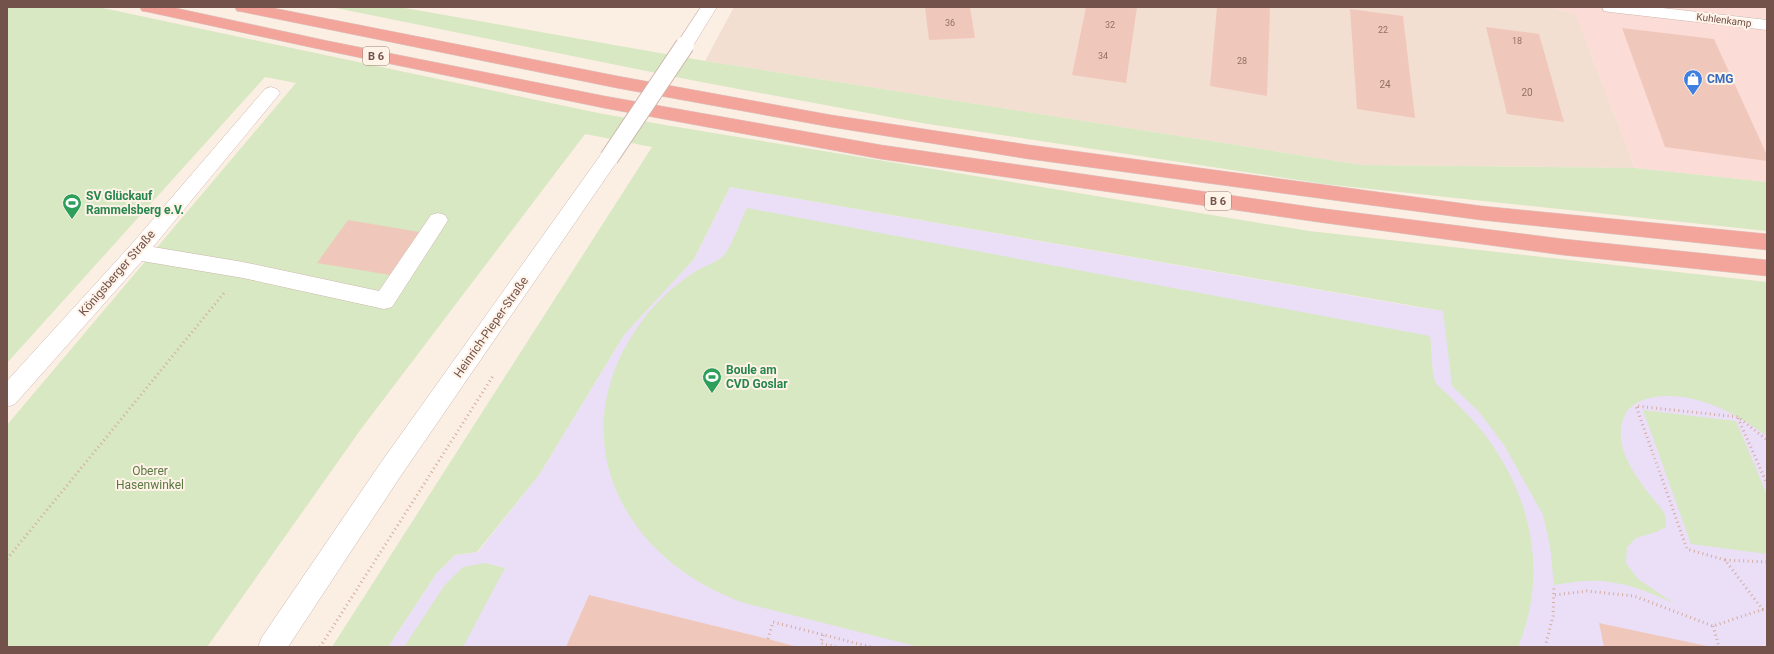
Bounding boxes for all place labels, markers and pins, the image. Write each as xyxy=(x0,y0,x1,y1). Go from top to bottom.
shop icon: CMG xyxy=(1682,68,1704,96)
place label: CMG xyxy=(1707,72,1734,86)
place label: SV Glückauf Rammelsberg e.V. xyxy=(86,189,184,217)
sports icon: SV Glückauf Rammelsberg e.V. xyxy=(61,192,83,220)
place label: Boule am CVD Goslar xyxy=(726,363,788,391)
sports icon: Boule am CVD Goslar xyxy=(701,366,723,394)

